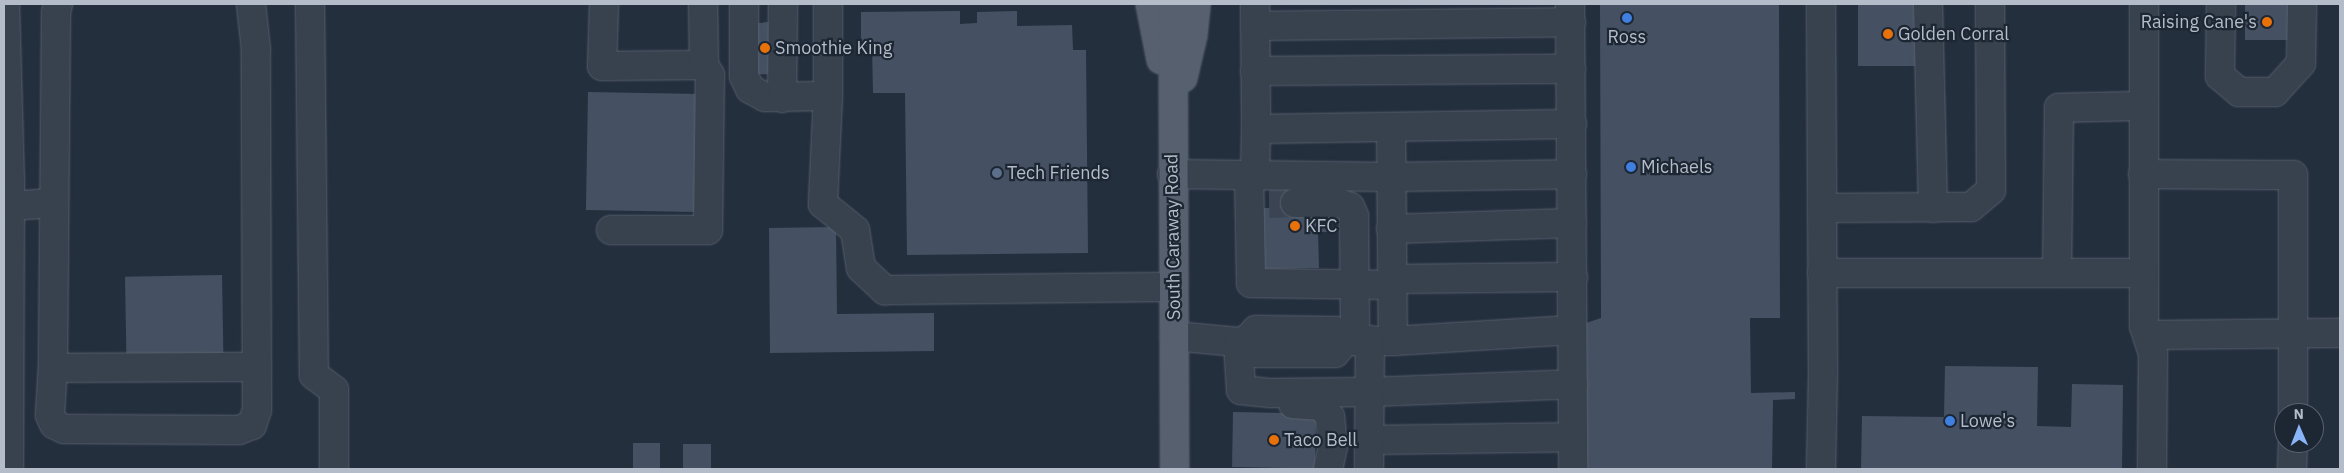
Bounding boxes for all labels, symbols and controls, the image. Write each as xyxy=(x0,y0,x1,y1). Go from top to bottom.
place label: Raising Cane's xyxy=(2141,11,2257,33)
marker: Ross xyxy=(1621,12,1633,24)
marker: Raising Cane's xyxy=(2261,16,2273,28)
place label: Golden Corral xyxy=(1898,23,2009,45)
place label: Ross xyxy=(1608,26,1646,48)
marker: Golden Corral xyxy=(1882,28,1894,40)
place label: Smoothie King xyxy=(775,37,892,59)
marker: Smoothie King xyxy=(759,42,771,54)
street label: South Caraway Road xyxy=(1161,154,1185,320)
place label: Michaels xyxy=(1641,156,1713,178)
marker: Michaels xyxy=(1625,161,1637,173)
place label: Tech Friends xyxy=(1007,162,1110,184)
marker: Tech Friends xyxy=(991,167,1003,179)
place label: KFC xyxy=(1305,215,1337,237)
marker: KFC xyxy=(1289,220,1301,232)
north arrow xyxy=(2274,403,2324,453)
text: N xyxy=(2294,405,2304,423)
place label: Lowe's xyxy=(1960,410,2015,432)
marker: Lowe's xyxy=(1944,415,1956,427)
place label: Taco Bell xyxy=(1284,429,1357,451)
marker: Taco Bell xyxy=(1268,434,1280,446)

